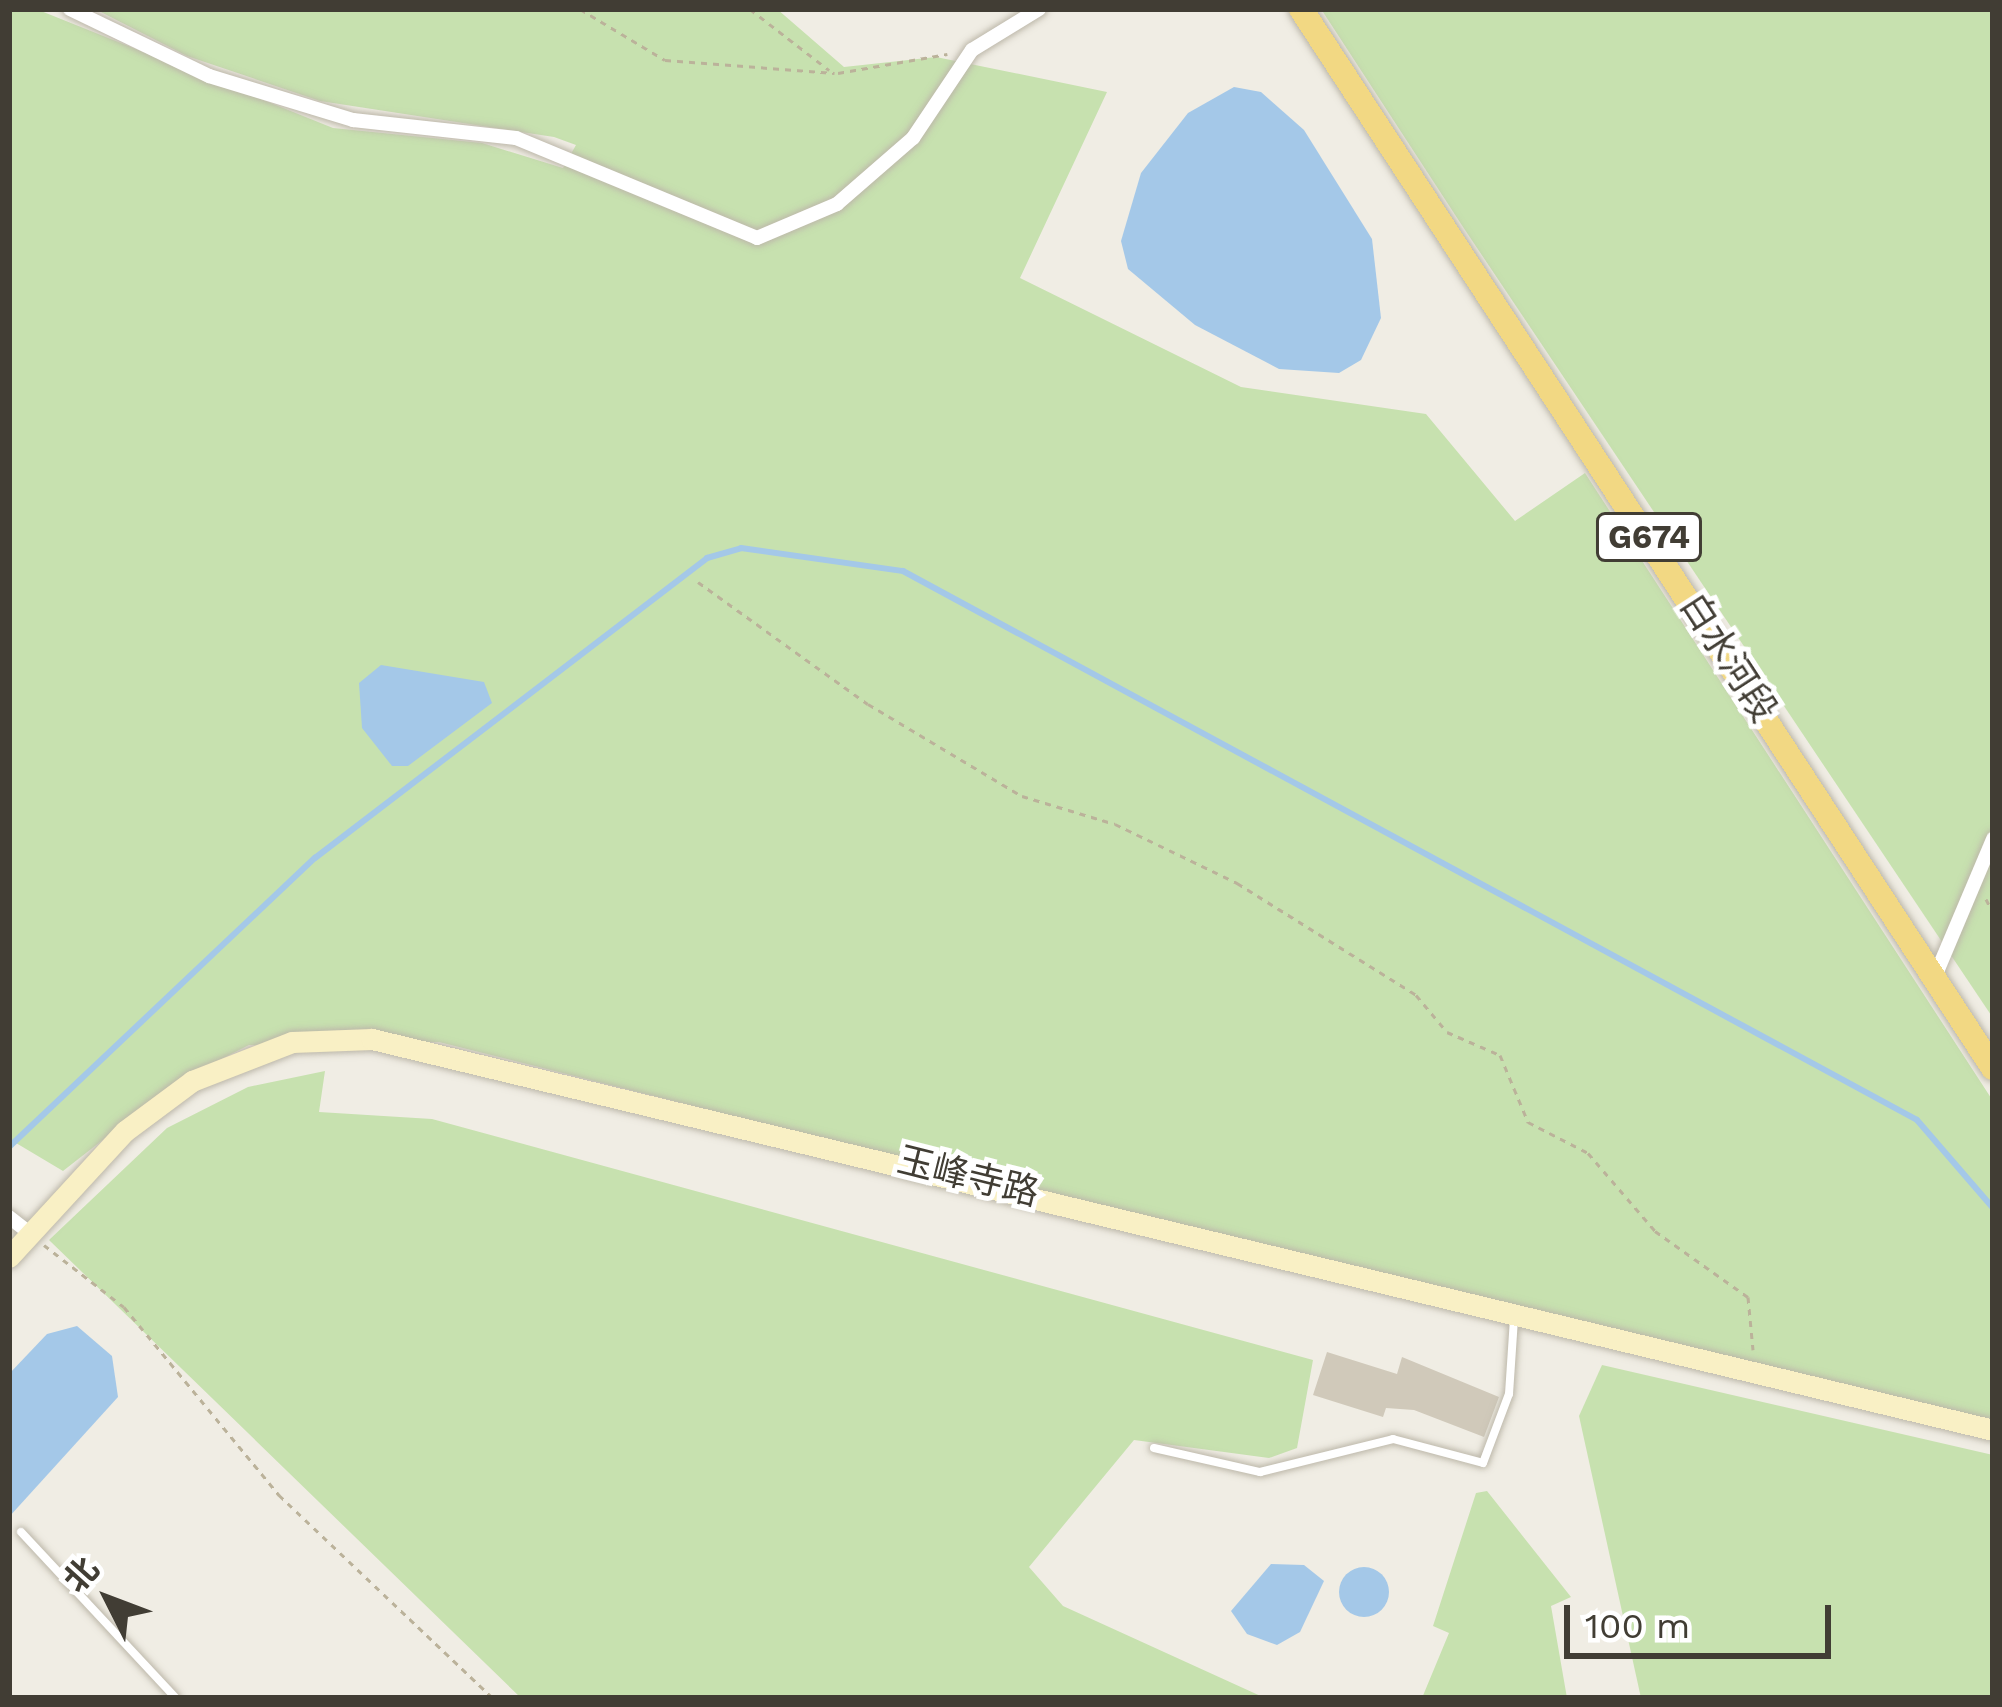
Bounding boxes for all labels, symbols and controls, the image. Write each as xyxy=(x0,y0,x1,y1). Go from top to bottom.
road number: G674 xyxy=(1595,510,1703,564)
street label: 白水河段 xyxy=(1671,586,1785,730)
street label: 玉峰寺路 xyxy=(893,1139,1043,1215)
north arrow xyxy=(48,1539,168,1659)
text: 北 xyxy=(55,1549,106,1600)
scale bar xyxy=(1570,1581,1837,1655)
text: 100 m xyxy=(1585,1605,1690,1647)

